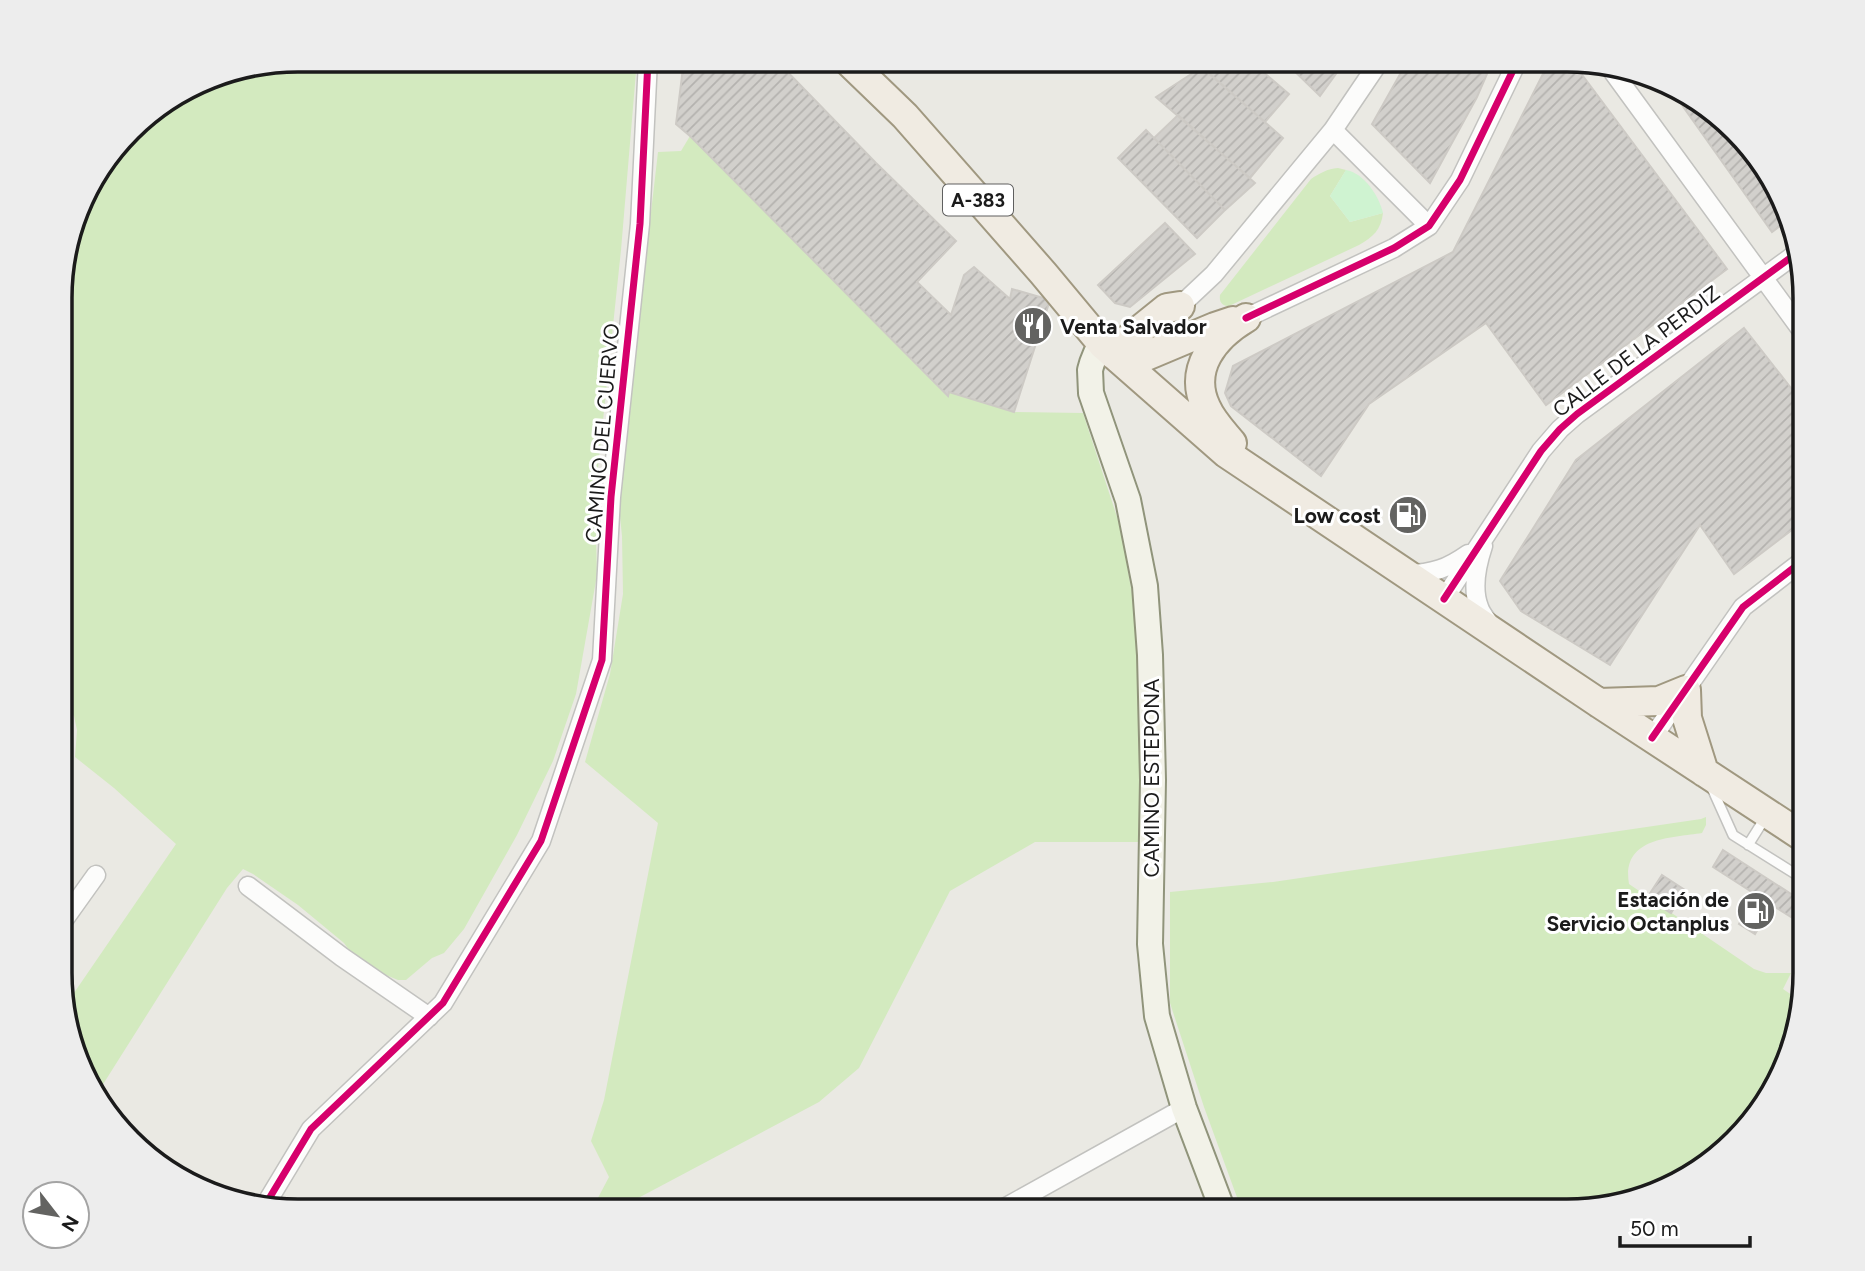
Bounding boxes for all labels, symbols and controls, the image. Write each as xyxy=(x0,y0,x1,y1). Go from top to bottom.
road number: A-383 xyxy=(943,184,1013,216)
street label: CALLE DE LA PERDIZ xyxy=(1548,280,1724,422)
restaurant icon: Venta Salvador xyxy=(1012,305,1054,347)
place label: Venta Salvador xyxy=(1060,314,1207,339)
street label: CAMINO DEL CUERVO xyxy=(580,322,624,544)
fuel station icon: Low cost xyxy=(1387,494,1429,536)
place label: Low cost xyxy=(1294,503,1381,528)
street label: CAMINO ESTEPONA xyxy=(1139,679,1164,877)
place label: Estación de Servicio Octanplus xyxy=(1546,887,1729,936)
fuel station icon: Estación de Servicio Octanplus xyxy=(1735,890,1777,932)
north arrow xyxy=(21,1180,91,1250)
scale bar xyxy=(1620,1204,1750,1248)
text: N xyxy=(57,1211,84,1236)
text: 50 m xyxy=(1630,1216,1679,1241)

